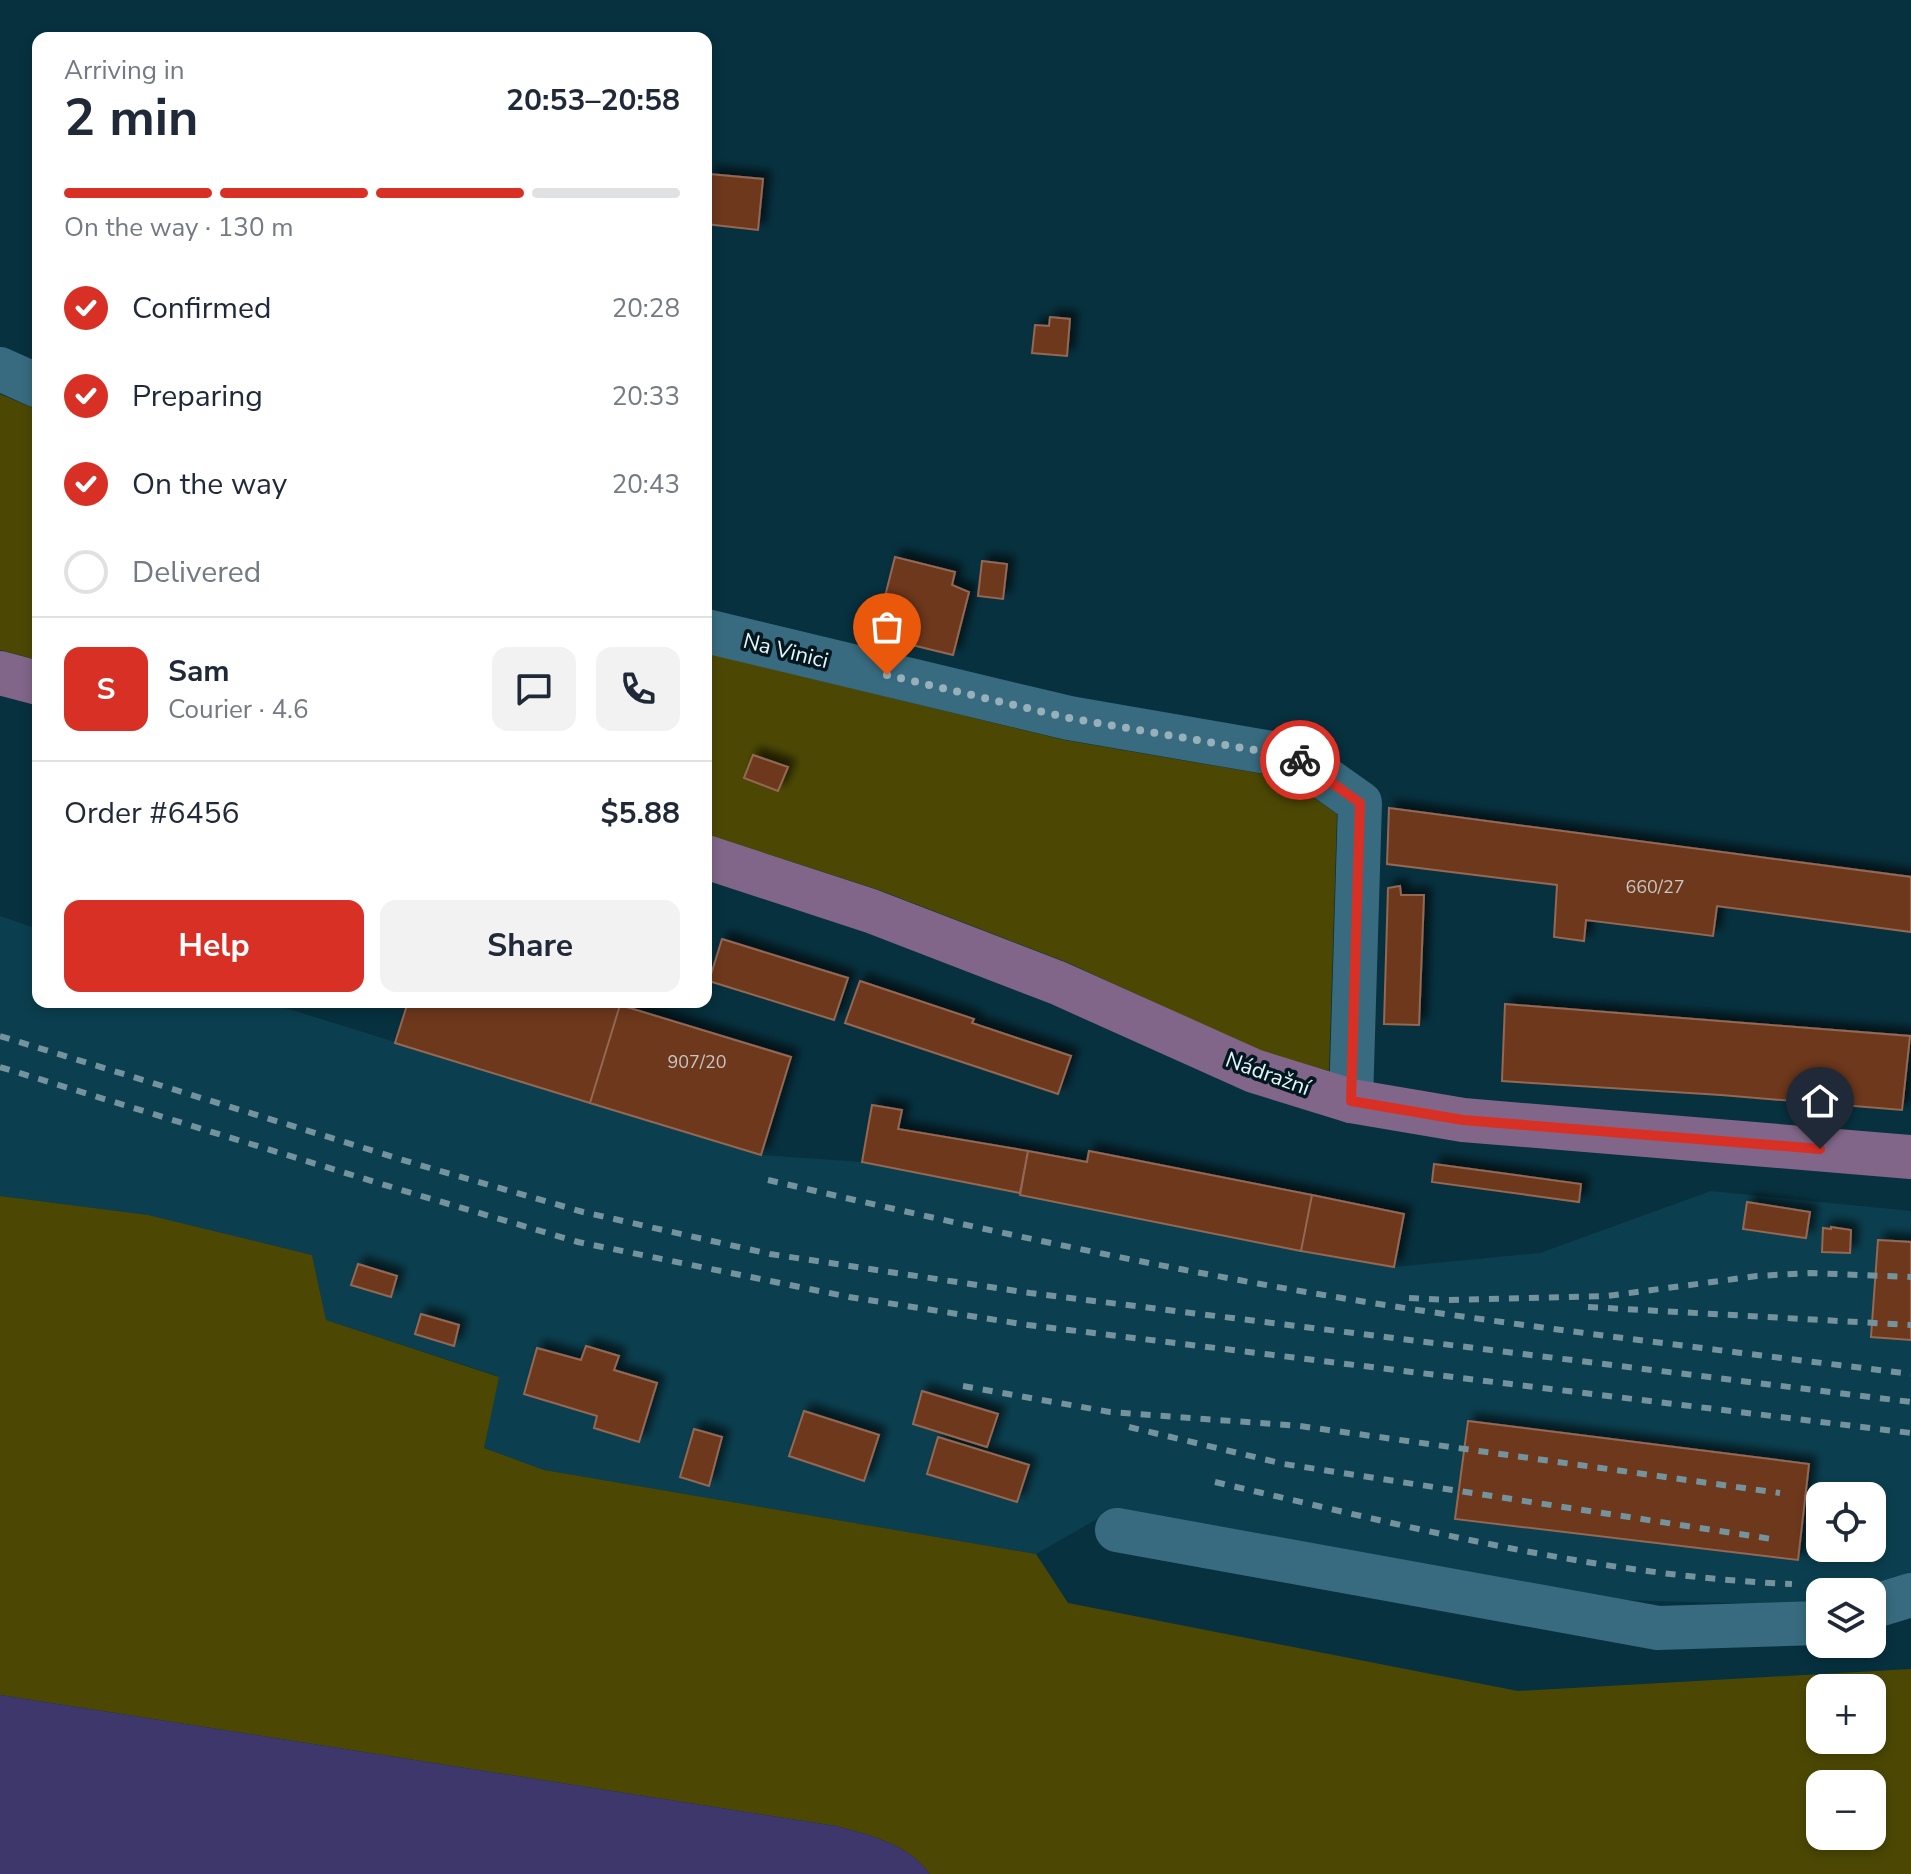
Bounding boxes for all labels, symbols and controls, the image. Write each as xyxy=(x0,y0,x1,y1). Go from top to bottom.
text: Arriving in xyxy=(64,53,185,88)
text: 20:53–20:58 xyxy=(506,80,680,121)
text: 2 min xyxy=(64,82,199,153)
text: On the way · 130 m xyxy=(64,210,293,245)
icon: check xyxy=(64,286,108,330)
text: Confirmed xyxy=(132,288,272,329)
text: 20:28 xyxy=(612,291,680,326)
icon: check xyxy=(64,374,108,418)
text: Preparing xyxy=(132,376,263,417)
text: 20:33 xyxy=(612,379,680,414)
icon: check xyxy=(64,462,108,506)
text: On the way xyxy=(132,464,287,505)
text: 20:43 xyxy=(612,467,680,502)
text: Delivered xyxy=(132,552,261,593)
pin xyxy=(853,593,921,675)
icon: bag xyxy=(865,605,909,649)
street label: Na Vinici xyxy=(740,626,831,676)
button: chat xyxy=(492,647,576,731)
button: phone xyxy=(596,647,680,731)
text: Sam xyxy=(168,651,230,692)
text: S xyxy=(97,669,115,710)
text: Courier · 4.6 xyxy=(168,692,309,727)
courier xyxy=(1260,720,1340,800)
icon: bike xyxy=(1278,738,1322,782)
text: Order #6456 xyxy=(64,793,239,834)
text: $5.88 xyxy=(601,793,680,834)
house number: 660/27 xyxy=(1625,875,1685,899)
button: Help xyxy=(64,900,364,992)
button: Share xyxy=(380,900,680,992)
street label: Nádražní xyxy=(1221,1045,1316,1104)
house number: 907/20 xyxy=(667,1050,727,1074)
pin xyxy=(1786,1067,1854,1149)
icon: home xyxy=(1798,1079,1842,1123)
map controls xyxy=(1806,1482,1886,1850)
button: locate xyxy=(1806,1482,1886,1562)
button: layers xyxy=(1806,1578,1886,1658)
button: + xyxy=(1806,1674,1886,1754)
button: − xyxy=(1806,1770,1886,1850)

